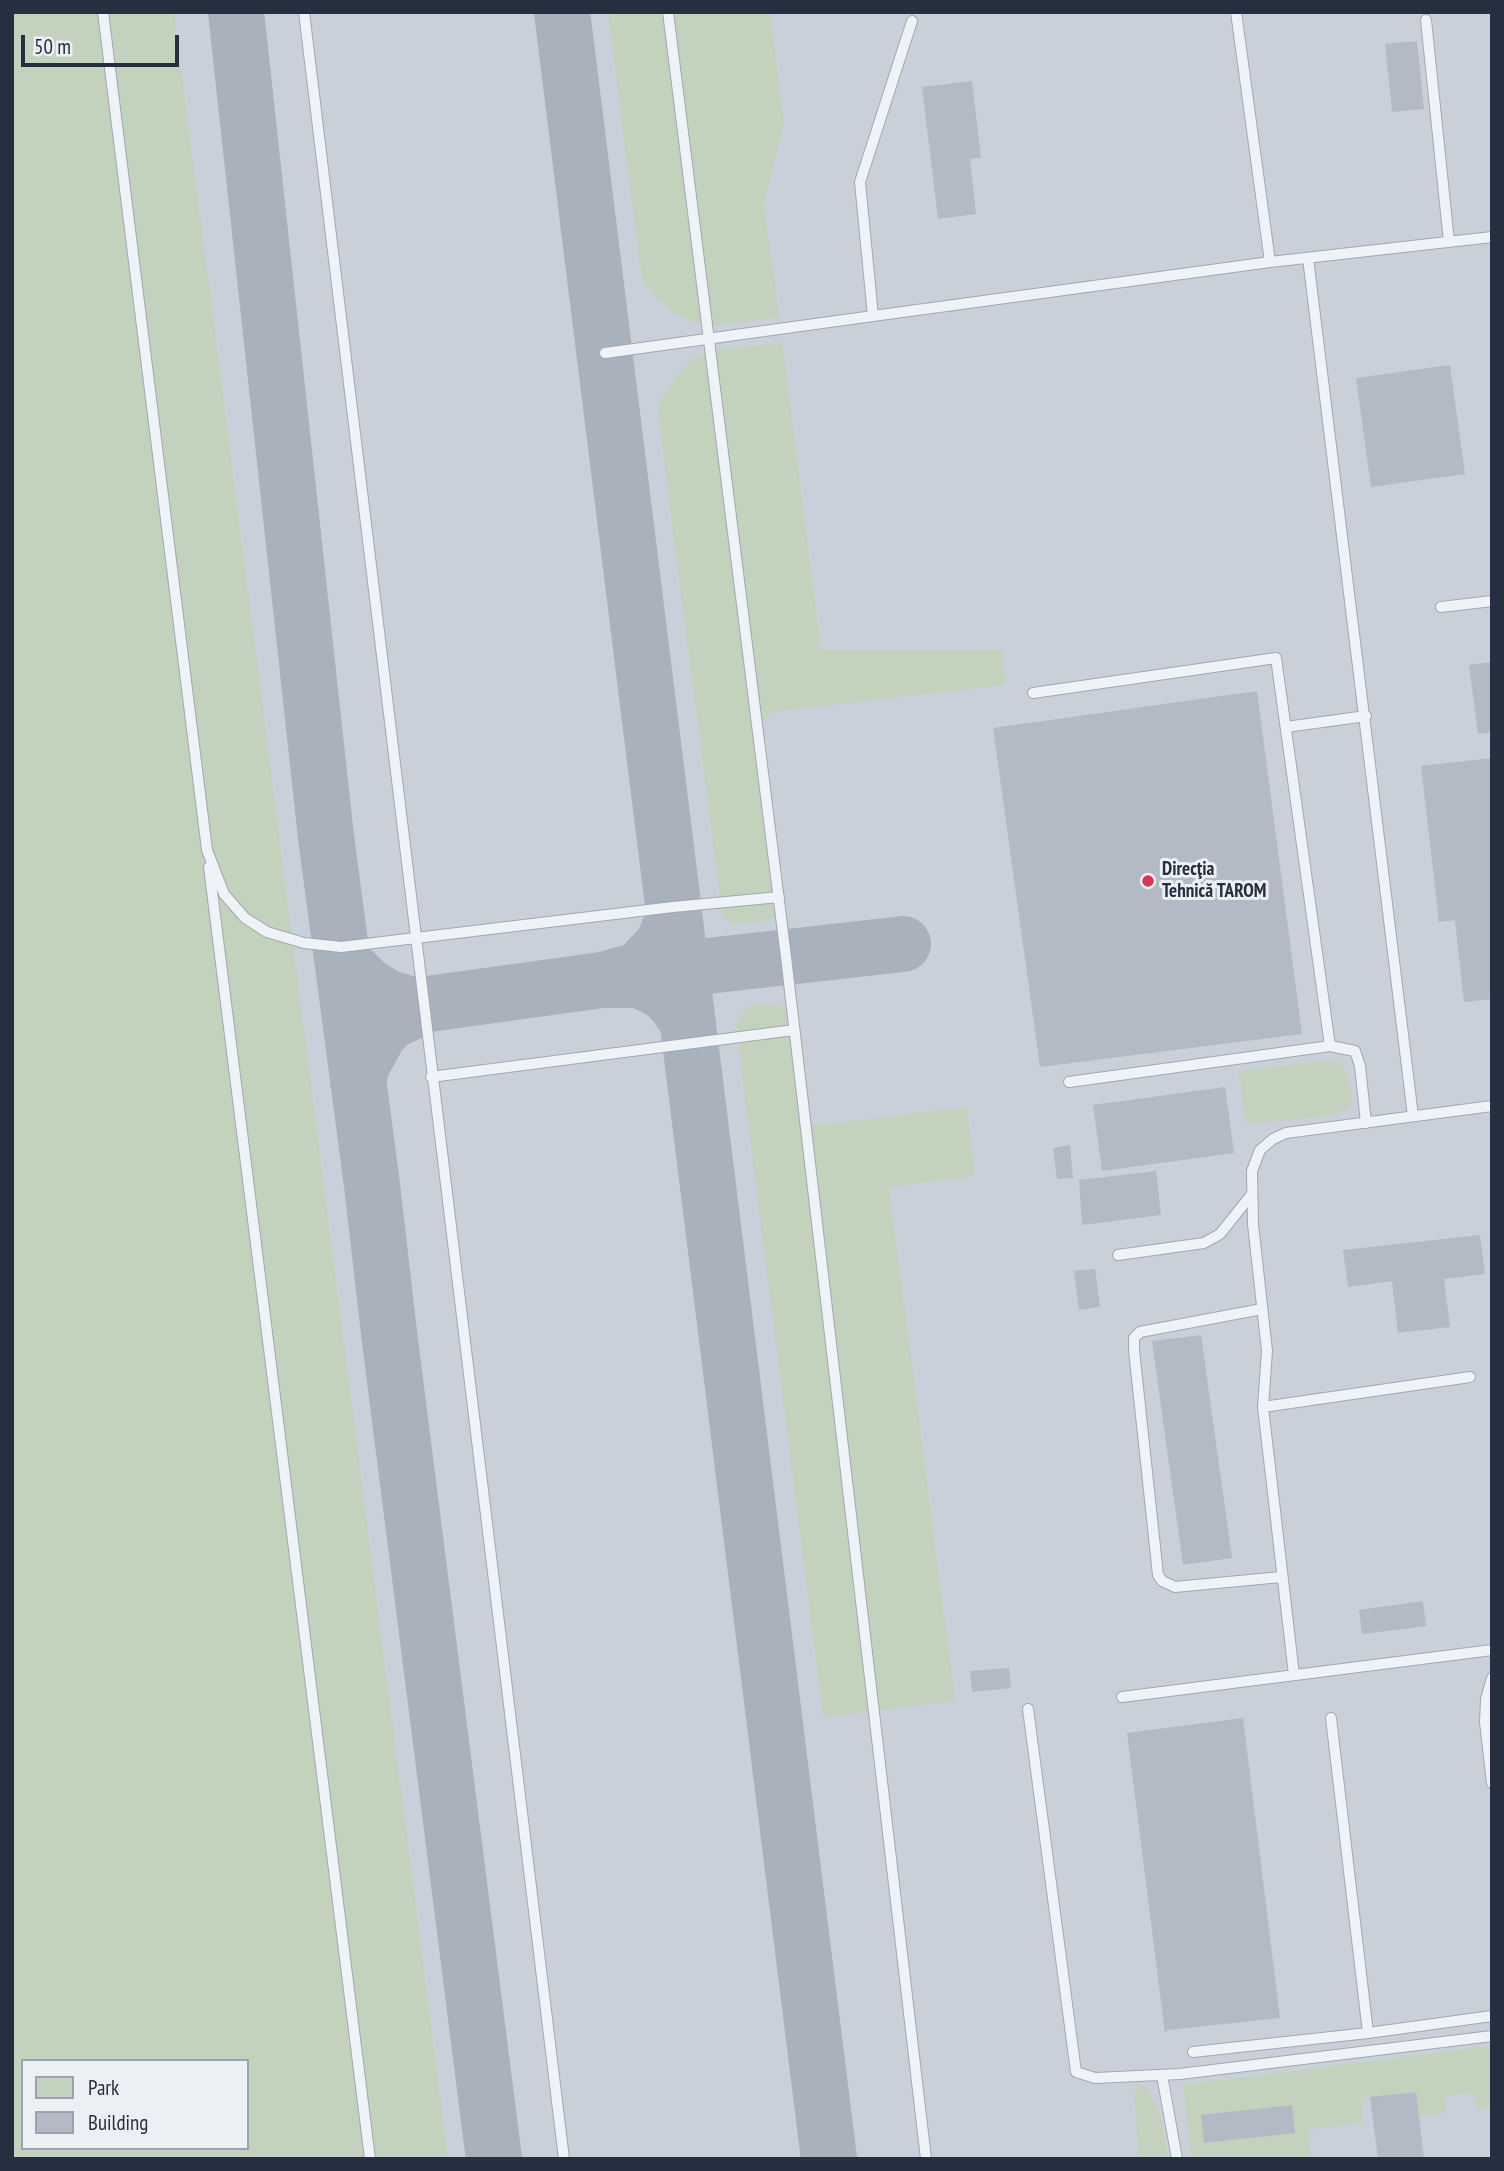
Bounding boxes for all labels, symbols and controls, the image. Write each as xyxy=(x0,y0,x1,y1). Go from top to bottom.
scale bar xyxy=(24,21,182,65)
text: 50 m xyxy=(34,33,71,60)
place label: Direcţia Tehnică TAROM xyxy=(1162,859,1266,903)
marker: Direcţia Tehnică TAROM xyxy=(1140,873,1156,889)
legend xyxy=(21,2059,248,2150)
text: Park xyxy=(88,2074,119,2101)
text: Building xyxy=(88,2109,148,2136)

